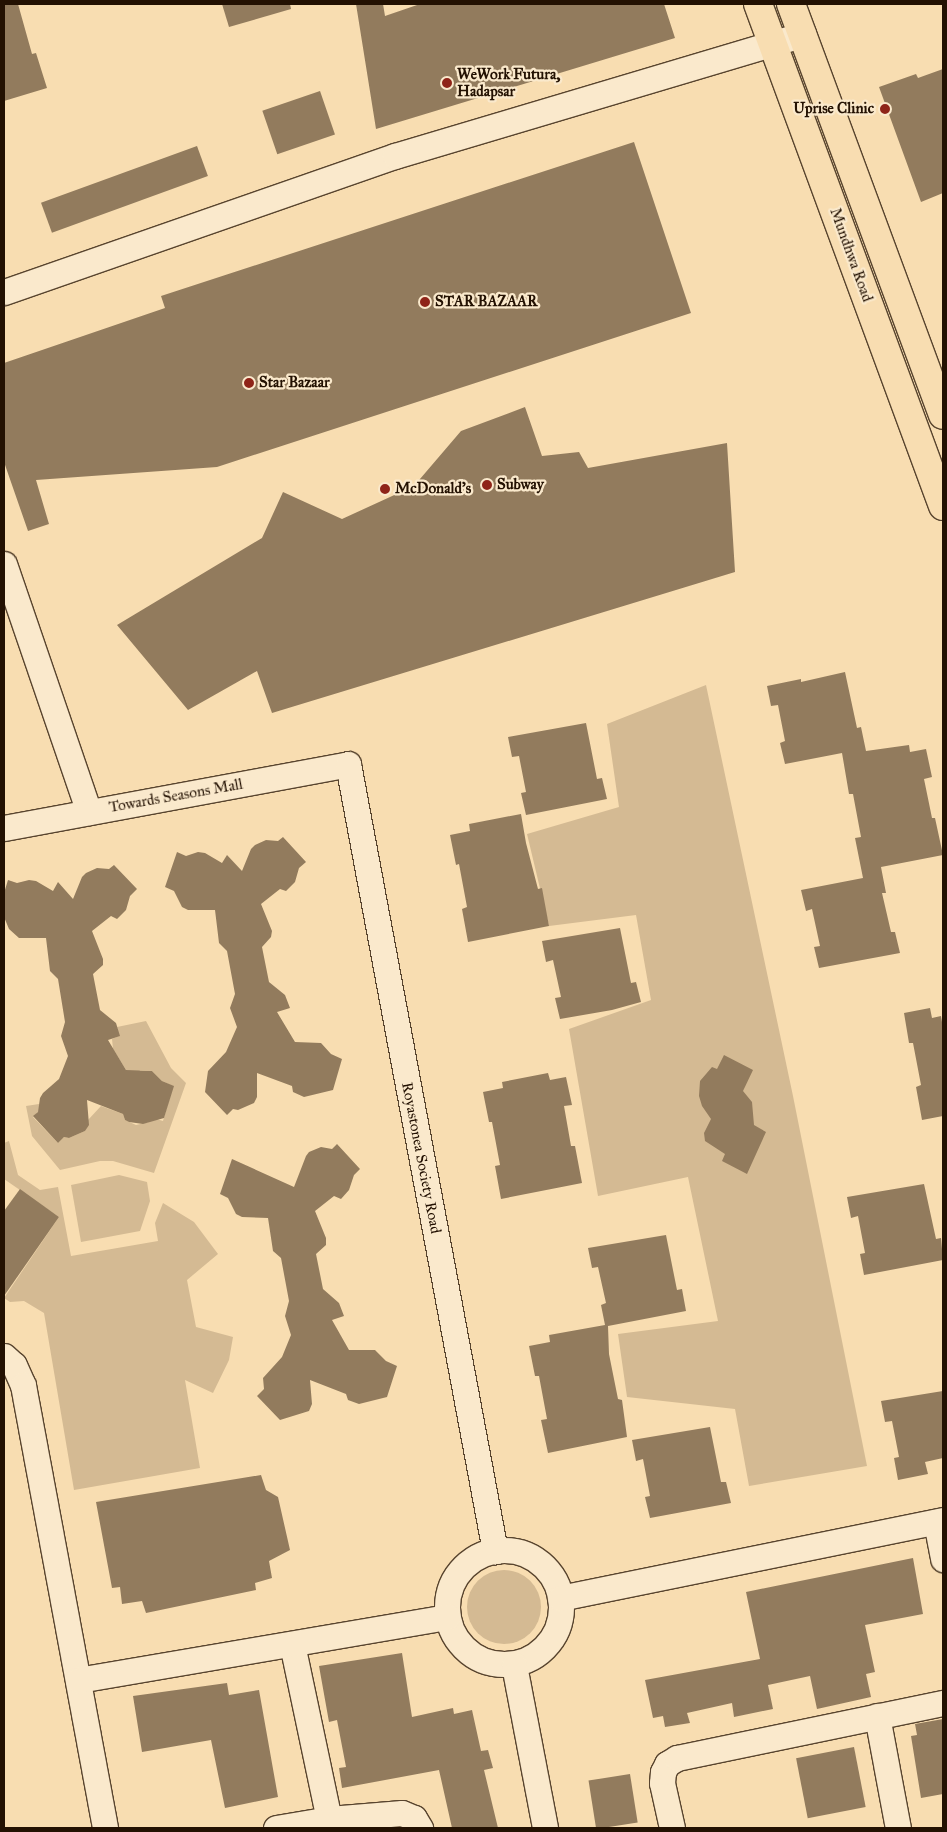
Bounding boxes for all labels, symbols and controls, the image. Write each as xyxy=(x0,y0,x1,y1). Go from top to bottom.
place label: WeWork Futura, Hadapsar xyxy=(457,65,560,100)
marker: WeWork Futura, Hadapsar xyxy=(441,77,453,89)
place label: Uprise Clinic xyxy=(793,100,874,118)
marker: Uprise Clinic xyxy=(878,102,892,116)
street label: Mundhwa Road xyxy=(826,206,876,304)
place label: STAR BAZAAR xyxy=(435,293,538,311)
marker: STAR BAZAAR xyxy=(419,296,431,308)
place label: Star Bazaar xyxy=(259,374,330,392)
marker: Star Bazaar xyxy=(243,377,255,389)
place label: Subway xyxy=(497,476,544,494)
marker: Subway xyxy=(481,479,493,491)
place label: McDonald's xyxy=(395,480,471,498)
marker: McDonald's xyxy=(379,483,391,495)
street label: Towards Seasons Mall xyxy=(108,775,244,817)
street label: Royastonea Society Road xyxy=(397,1081,445,1235)

